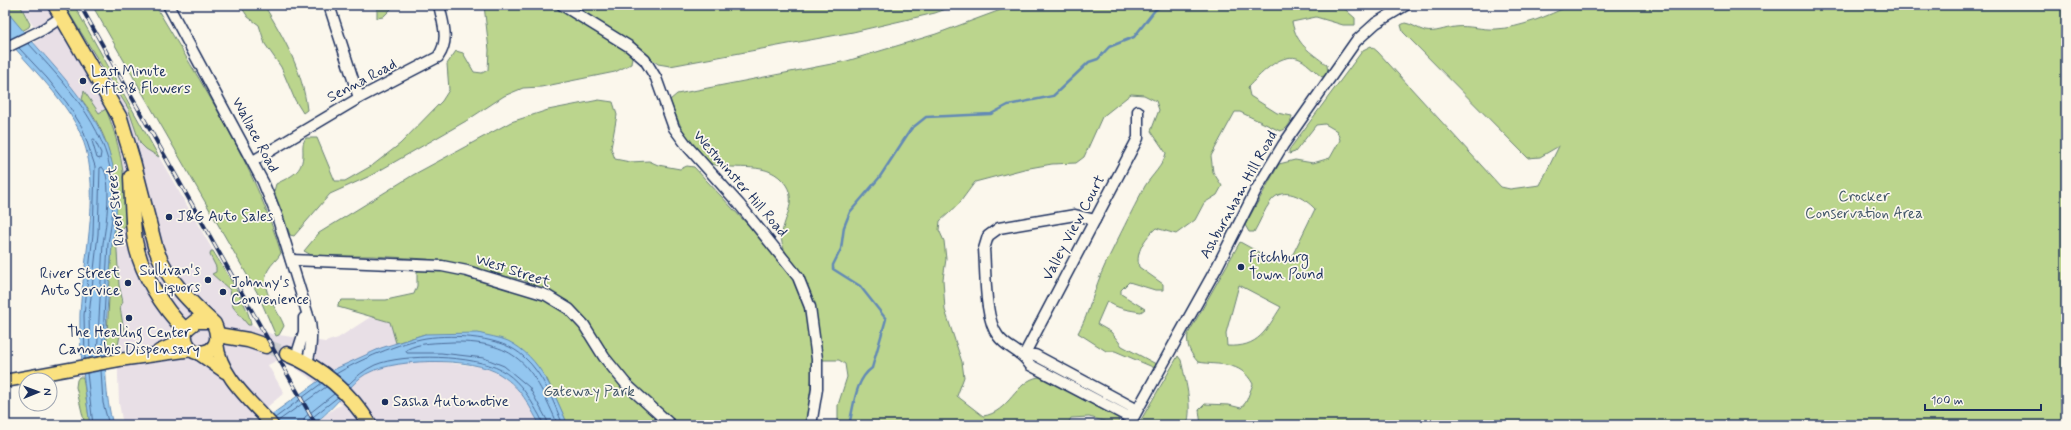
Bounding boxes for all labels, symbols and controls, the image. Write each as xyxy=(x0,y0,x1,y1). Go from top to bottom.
street label: Senna Road xyxy=(324,54,400,108)
place label: Last Minute Gifts & Flowers xyxy=(91,62,191,99)
marker: Last Minute Gifts & Flowers xyxy=(78,76,88,86)
street label: Wallace Road xyxy=(227,94,283,176)
street label: Westminster Hill Road xyxy=(688,126,792,242)
street label: Ashburnham Hill Road xyxy=(1196,127,1283,262)
street label: River Street xyxy=(102,165,130,247)
street label: Valley View Court xyxy=(1038,172,1110,284)
park label: Crocker Conservation Area xyxy=(1805,187,1923,224)
place label: J&G Auto Sales xyxy=(177,207,274,227)
marker: J&G Auto Sales xyxy=(164,212,174,222)
place label: Fitchburg Town Pound xyxy=(1249,248,1324,285)
street label: West Street xyxy=(473,249,553,293)
place label: Sullivan's Liquors xyxy=(140,261,200,298)
marker: Fitchburg Town Pound xyxy=(1236,262,1246,272)
place label: River Street Auto Service xyxy=(40,264,120,301)
place label: Johnny's Convenience xyxy=(231,273,309,310)
marker: Sullivan's Liquors xyxy=(203,275,213,285)
marker: River Street Auto Service xyxy=(123,278,133,288)
marker: Johnny's Convenience xyxy=(218,287,228,297)
marker: The Healing Center Cannabis Dispensary xyxy=(124,313,134,323)
place label: The Healing Center Cannabis Dispensary xyxy=(58,323,200,360)
north arrow xyxy=(18,372,58,412)
park label: Gateway Park xyxy=(543,382,635,402)
scale bar xyxy=(1925,386,2041,412)
text: N xyxy=(40,388,54,396)
place label: Sasha Automotive xyxy=(393,392,509,412)
text: 100 m xyxy=(1931,393,1963,409)
marker: Sasha Automotive xyxy=(380,397,390,407)

